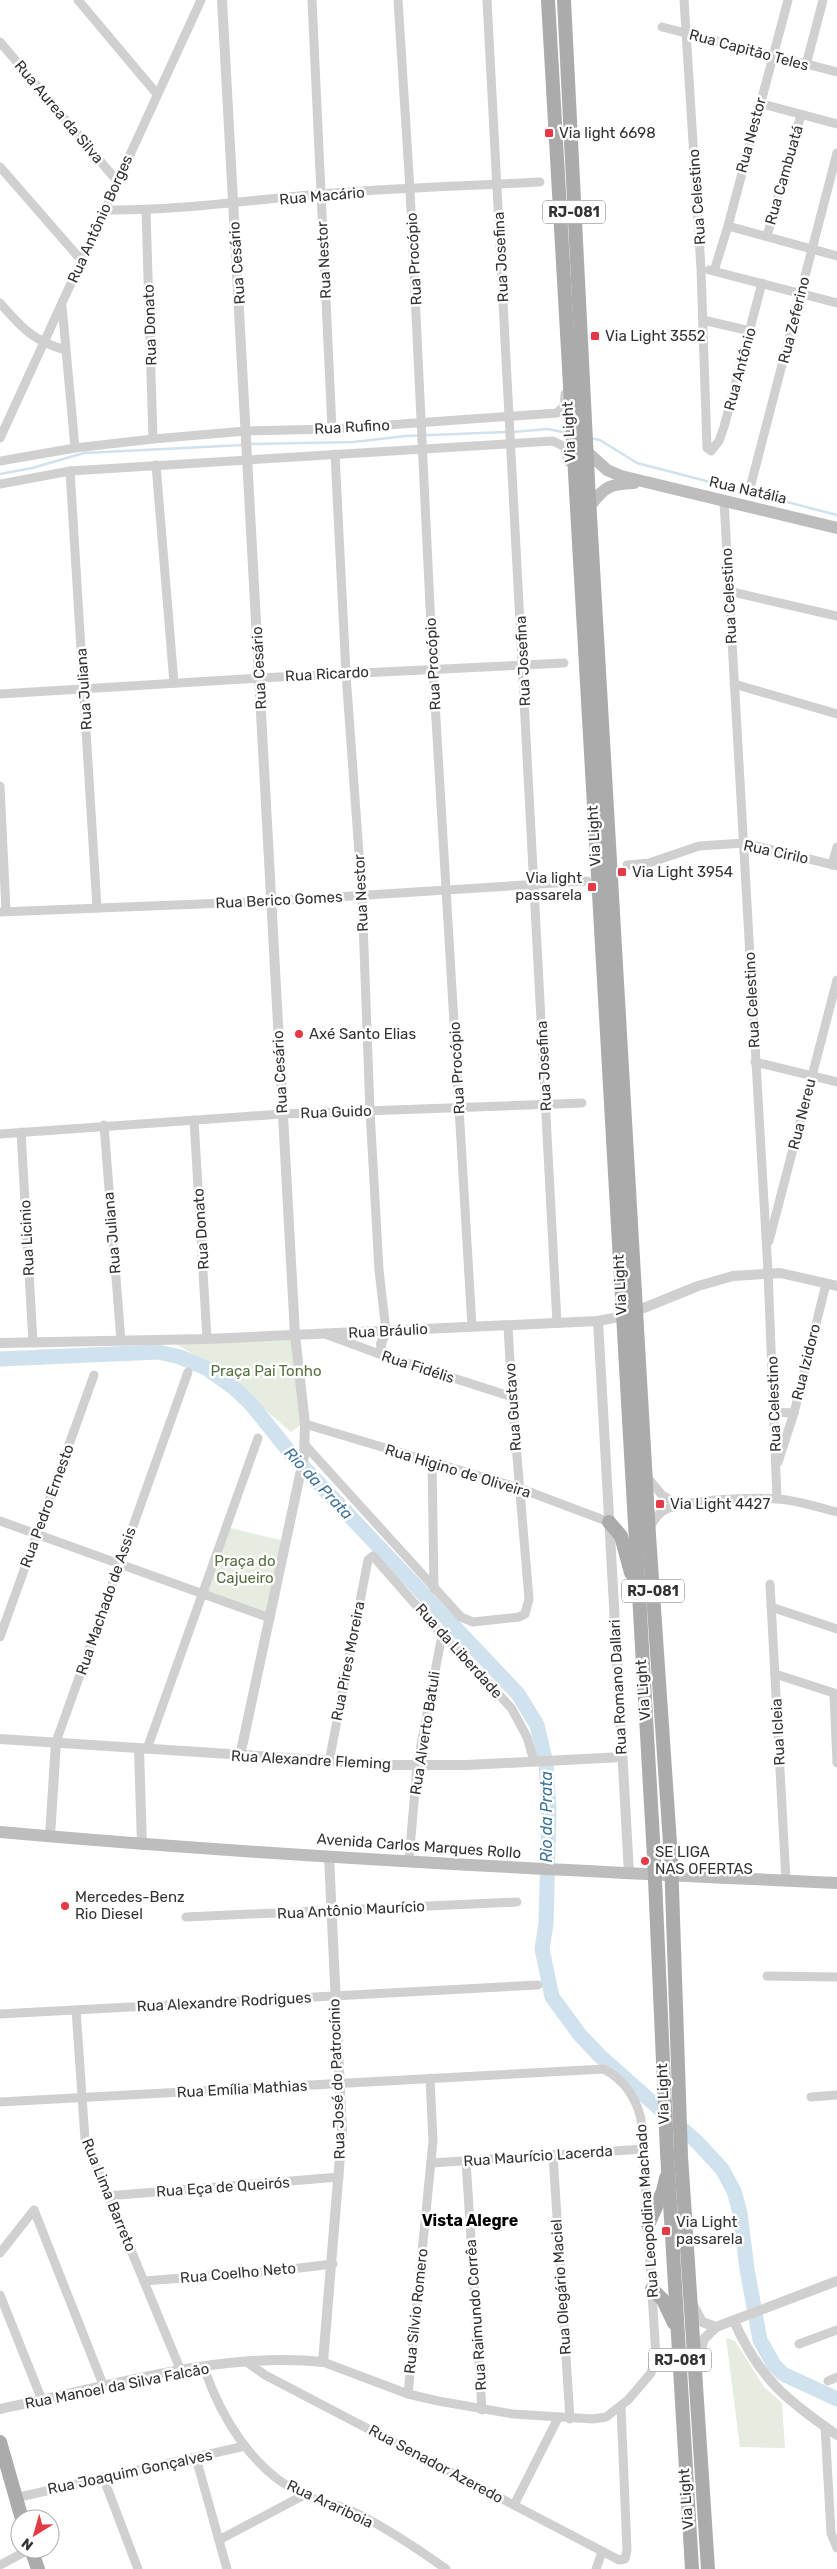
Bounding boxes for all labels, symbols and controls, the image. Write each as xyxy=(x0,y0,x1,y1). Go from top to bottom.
street label: Rua Capitão Teles xyxy=(687,25,811,75)
street label: Rua Aurea da Silva xyxy=(11,57,107,167)
street label: Rua Nestor xyxy=(732,95,770,175)
street label: Rua Cambuatá xyxy=(761,123,807,227)
place label: Via light 6698 xyxy=(559,124,656,142)
marker: Via light 6698 xyxy=(543,127,555,139)
street label: Rua Celestino xyxy=(685,148,709,246)
street label: Rua Antônio Borges xyxy=(64,152,136,286)
street label: Rua Macário xyxy=(279,183,365,209)
road number: RJ-081 xyxy=(543,200,605,223)
street label: Rua Josefina xyxy=(490,211,512,303)
street label: Rua Procópio xyxy=(403,212,425,306)
street label: Rua Cesário xyxy=(225,221,249,305)
street label: Rua Nestor xyxy=(313,221,335,299)
street label: Rua Zeferino xyxy=(775,275,813,365)
street label: Rua Donato xyxy=(140,284,160,366)
street label: Rua Antônio xyxy=(720,325,760,413)
place label: Via Light 3552 xyxy=(605,327,706,345)
marker: Via Light 3552 xyxy=(589,330,601,342)
street label: Via Light xyxy=(558,401,580,463)
street label: Rua Rufino xyxy=(314,416,390,438)
street label: Rua Natália xyxy=(707,472,789,508)
street label: Rua Celestino xyxy=(717,548,741,644)
street label: Rua Josefina xyxy=(512,615,534,707)
street label: Rua Procópio xyxy=(422,617,444,711)
street label: Rua Cesário xyxy=(248,626,270,710)
street label: Rua Juliana xyxy=(72,647,96,731)
street label: Rua Ricardo xyxy=(285,663,369,685)
street label: Via Light xyxy=(583,805,605,867)
street label: Rua Cirilo xyxy=(742,836,810,868)
street label: Rua Nestor xyxy=(350,854,372,932)
place label: Via Light 3954 xyxy=(632,863,733,881)
marker: Via Light 3954 xyxy=(616,866,628,878)
place label: Via light passarela xyxy=(515,869,582,904)
marker: Via light passarela xyxy=(586,881,598,893)
street label: Rua Berico Gomes xyxy=(215,888,343,912)
street label: Rua Celestino xyxy=(740,952,764,1048)
street label: Rua Josefina xyxy=(533,1020,555,1112)
street label: Rua Procópio xyxy=(446,1021,468,1115)
place label: Axé Santo Elias xyxy=(309,1025,416,1043)
marker: Axé Santo Elias xyxy=(293,1028,305,1040)
street label: Rua Cesário xyxy=(269,1030,291,1114)
street label: Rua Nereu xyxy=(784,1077,820,1151)
street label: Rua Guido xyxy=(300,1102,372,1122)
street label: Rua Donato xyxy=(189,1188,213,1270)
street label: Rua Juliana xyxy=(99,1191,125,1275)
street label: Rua Licinio xyxy=(16,1200,38,1276)
street label: Via Light xyxy=(609,1254,631,1316)
street label: Rua Bráulio xyxy=(348,1320,428,1342)
street label: Rua Izidoro xyxy=(788,1322,824,1402)
street label: Rua Fidélis xyxy=(379,1347,457,1387)
street label: Rua Celestino xyxy=(763,1356,785,1452)
park label: Praça Pai Tonho xyxy=(210,1362,322,1380)
street label: Rua Gustavo xyxy=(501,1362,525,1452)
street label: Rua Higino de Oliveira xyxy=(383,1440,533,1502)
street label: Rua Pedro Ernesto xyxy=(16,1442,78,1570)
water label: Rio da Prata xyxy=(280,1443,357,1523)
place label: Via Light 4427 xyxy=(670,1495,770,1513)
marker: Via Light 4427 xyxy=(654,1498,666,1510)
street label: Rua Machado de Assis xyxy=(72,1524,140,1677)
park label: Praça do Cajueiro xyxy=(214,1552,276,1587)
road number: RJ-081 xyxy=(622,1580,684,1602)
street label: Rua Pires Moreira xyxy=(328,1600,368,1722)
street label: Rua da Liberdade xyxy=(412,1600,506,1702)
street label: Rua Romano Dallari xyxy=(605,1619,631,1755)
street label: Via Light xyxy=(632,1659,654,1721)
street label: Rua Alverto Batuli xyxy=(406,1670,444,1796)
street label: Rua Icleia xyxy=(767,1698,789,1766)
street label: Rua Alexandre Fleming xyxy=(231,1747,391,1773)
water label: Rio da Prata xyxy=(537,1771,556,1863)
street label: Avenida Carlos Marques Rollo xyxy=(316,1830,522,1862)
place label: SE LIGA NAS OFERTAS xyxy=(655,1843,753,1878)
marker: SE LIGA NAS OFERTAS xyxy=(639,1855,651,1867)
place label: Mercedes-Benz Rio Diesel xyxy=(75,1888,185,1923)
street label: Rua Antônio Maurício xyxy=(277,1897,425,1923)
marker: Mercedes-Benz Rio Diesel xyxy=(59,1900,71,1912)
street label: Rua Alexandre Rodrigues xyxy=(136,1988,312,2016)
street label: Rua José do Patrocínio xyxy=(325,1998,349,2160)
street label: Via Light xyxy=(653,2063,673,2125)
street label: Rua Emília Mathias xyxy=(176,2077,308,2101)
street label: Rua Leopoldina Machado xyxy=(632,2123,662,2299)
street label: Rua Lima Barreto xyxy=(78,2136,140,2254)
street label: Rua Maurício Lacerda xyxy=(463,2142,613,2170)
street label: Rua Eça de Queirós xyxy=(155,2173,291,2201)
district label: Vista Alegre xyxy=(422,2211,518,2230)
place label: Via Light passarela xyxy=(676,2213,743,2248)
street label: Rua Olegário Maciel xyxy=(547,2219,575,2355)
marker: Via Light passarela xyxy=(660,2225,672,2237)
street label: Rua Raimundo Corrêa xyxy=(462,2239,490,2391)
street label: Rua Sílvio Romero xyxy=(400,2247,432,2375)
street label: Rua Coelho Neto xyxy=(179,2259,297,2287)
road number: RJ-081 xyxy=(649,2348,711,2372)
street label: Rua Manoel da Silva Falcão xyxy=(23,2359,211,2413)
street label: Rua Senador Azeredo xyxy=(366,2421,506,2507)
street label: Rua Joaquim Gonçalves xyxy=(46,2446,214,2498)
street label: Via Light xyxy=(675,2468,697,2530)
street label: Rua Arariboia xyxy=(284,2476,376,2532)
north arrow xyxy=(10,2509,60,2559)
text: N xyxy=(18,2534,37,2554)

